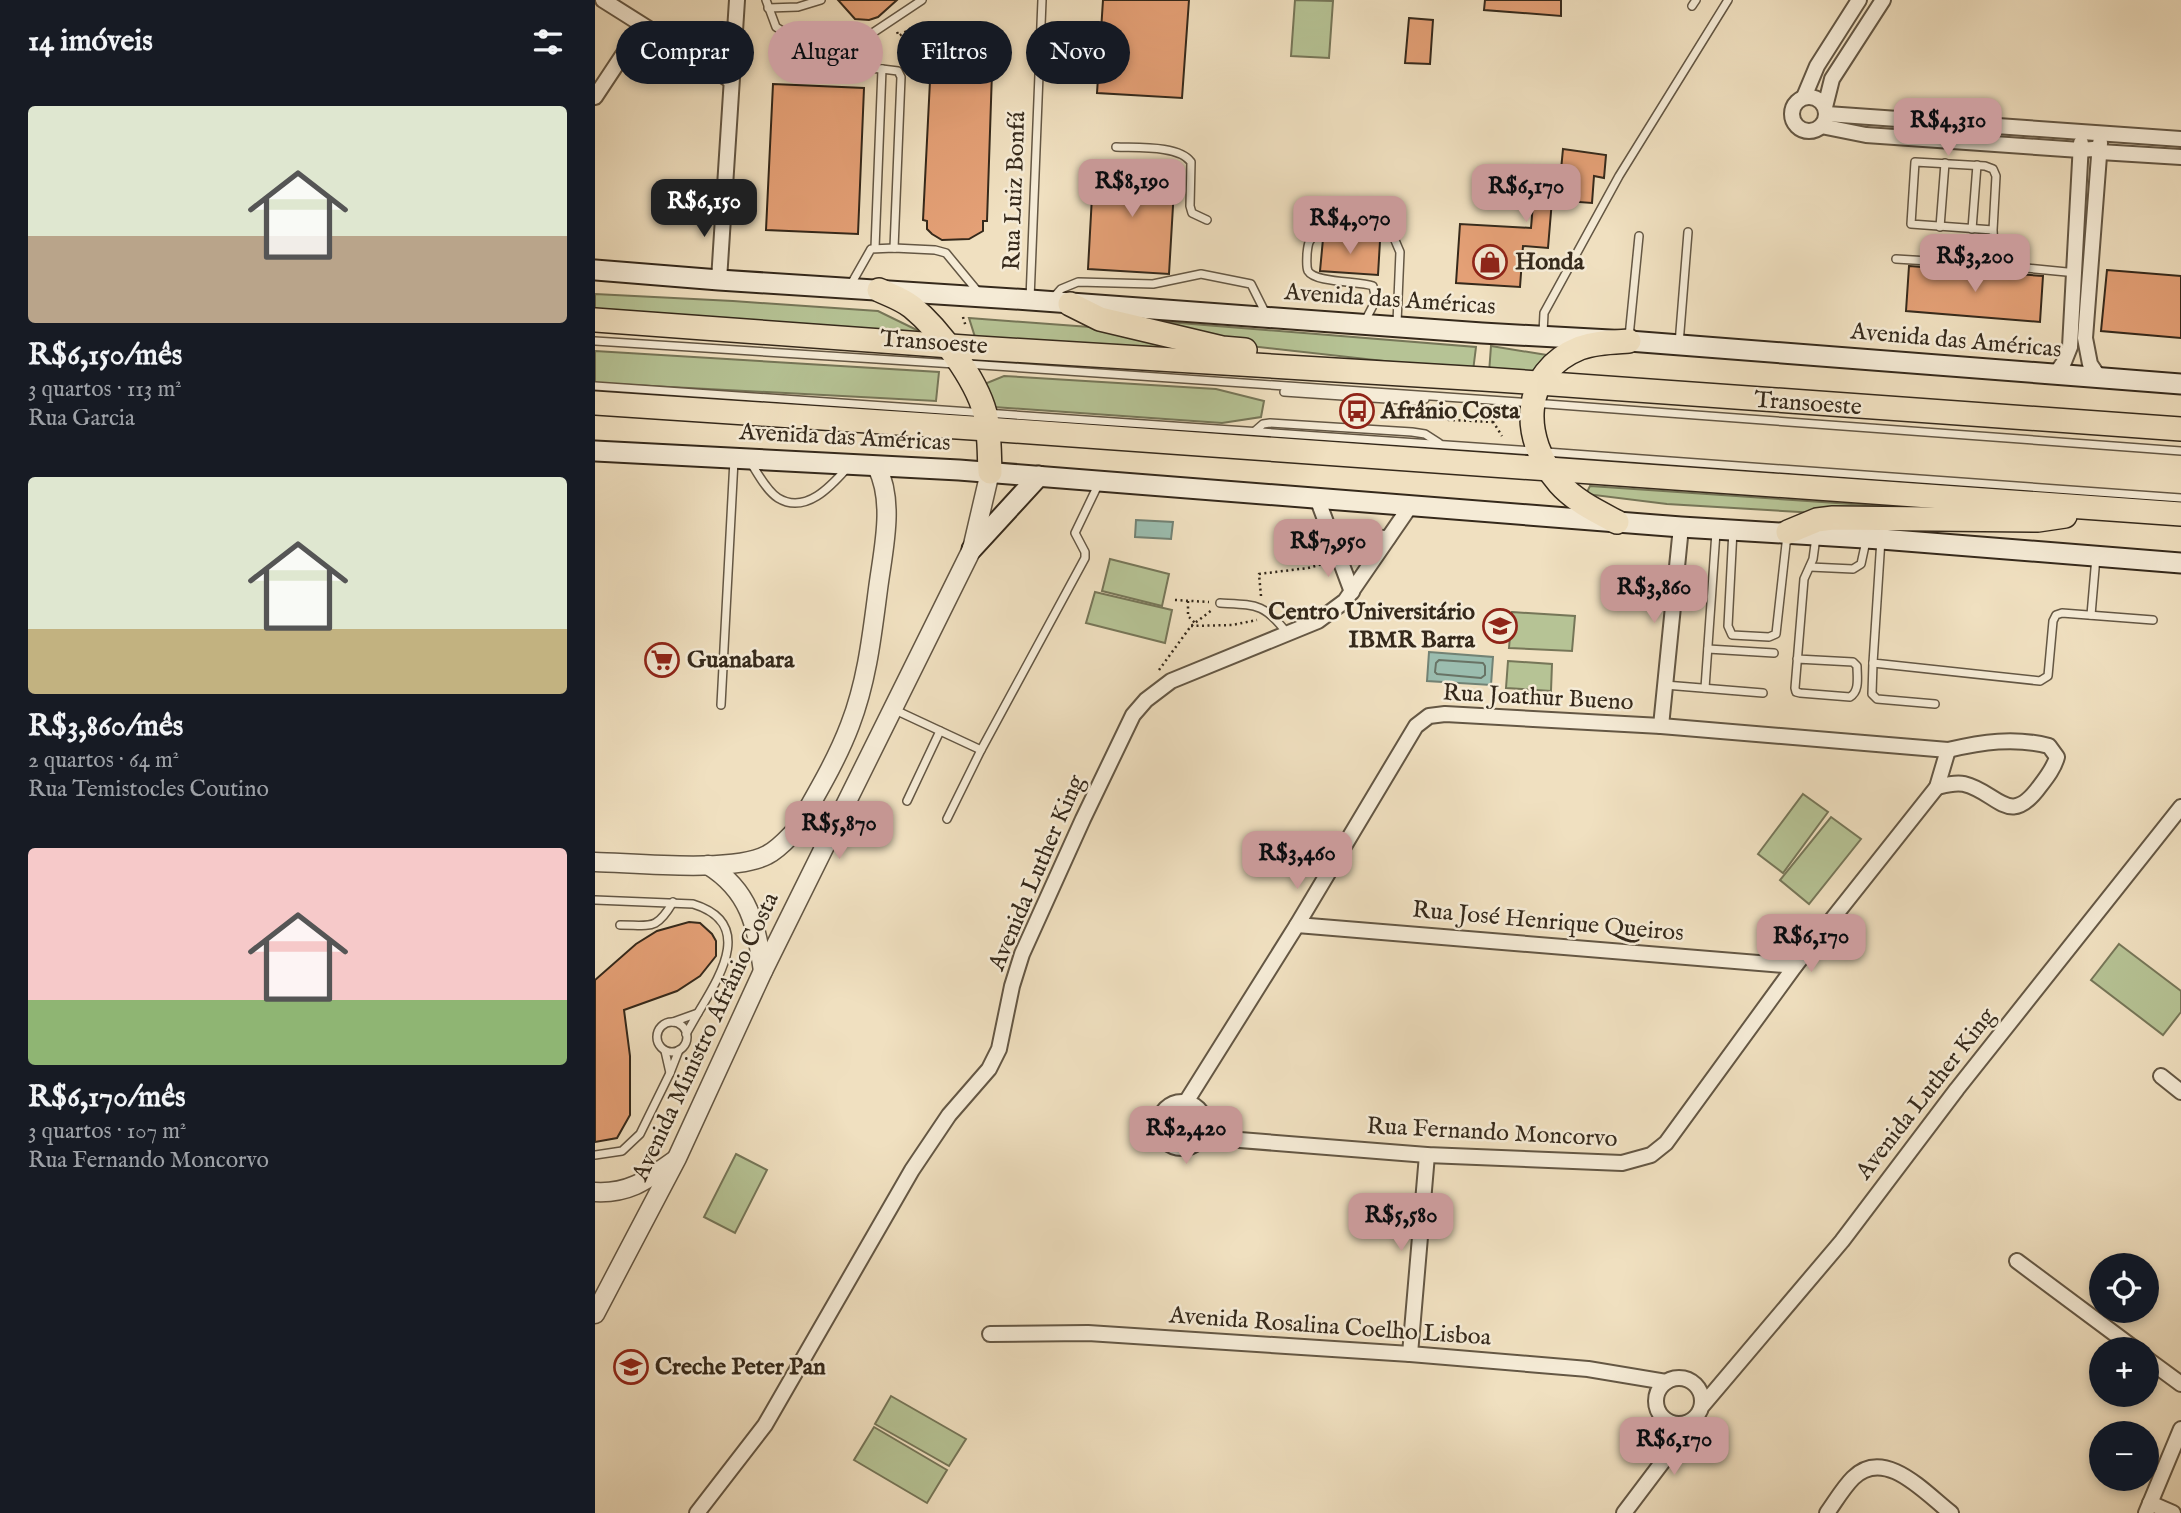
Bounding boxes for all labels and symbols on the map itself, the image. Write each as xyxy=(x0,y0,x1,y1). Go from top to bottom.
pin: R$4,310 xyxy=(1883,99,2013,158)
street label: Rua Luiz Bonfá xyxy=(997,110,1033,271)
pin: R$8,190 xyxy=(1067,160,1197,219)
pin: R$6,170 xyxy=(1461,164,1591,224)
pin: R$6,150 xyxy=(639,180,769,239)
pin: R$4,070 xyxy=(1285,196,1415,256)
pin: R$3,200 xyxy=(1910,234,2040,294)
shop icon: Honda xyxy=(1471,243,1509,281)
place label: Honda xyxy=(1515,247,1585,278)
street label: Avenida das Américas xyxy=(1282,277,1497,323)
street label: Avenida das Américas xyxy=(1848,316,2063,366)
street label: Transoeste xyxy=(879,324,989,362)
street label: Transoeste xyxy=(1753,385,1863,423)
bus stop icon: Afrânio Costa xyxy=(1338,392,1376,430)
place label: Afrânio Costa xyxy=(1380,396,1520,427)
street label: Avenida das Américas xyxy=(738,417,951,459)
pin: R$7,950 xyxy=(1263,520,1393,579)
pin: R$3,860 xyxy=(1589,566,1719,625)
place label: Centro Universitário IBMR Barra xyxy=(1268,597,1476,656)
school or university icon: Centro Universitário IBMR Barra xyxy=(1481,607,1519,645)
supermarket icon: Guanabara xyxy=(643,641,681,679)
place label: Guanabara xyxy=(687,645,795,676)
street label: Rua Joathur Bueno xyxy=(1442,678,1634,718)
street label: Avenida Luther King xyxy=(981,769,1093,977)
pin: R$5,870 xyxy=(774,802,904,861)
pin: R$3,460 xyxy=(1232,832,1362,891)
street label: Avenida Ministro Afrânio Costa xyxy=(625,887,787,1187)
street label: Rua José Henrique Queiros xyxy=(1411,895,1685,949)
pin: R$6,170 xyxy=(1746,914,1876,974)
street label: Avenida Luther King xyxy=(1849,1001,2003,1187)
pin: R$2,420 xyxy=(1121,1106,1251,1166)
street label: Rua Fernando Moncorvo xyxy=(1366,1111,1618,1155)
pin: R$5,580 xyxy=(1336,1194,1466,1253)
street label: Avenida Rosalina Coelho Lisboa xyxy=(1167,1300,1493,1354)
school or university icon: Creche Peter Pan xyxy=(612,1348,650,1386)
place label: Creche Peter Pan xyxy=(655,1352,826,1383)
pin: R$6,170 xyxy=(1609,1418,1739,1477)

